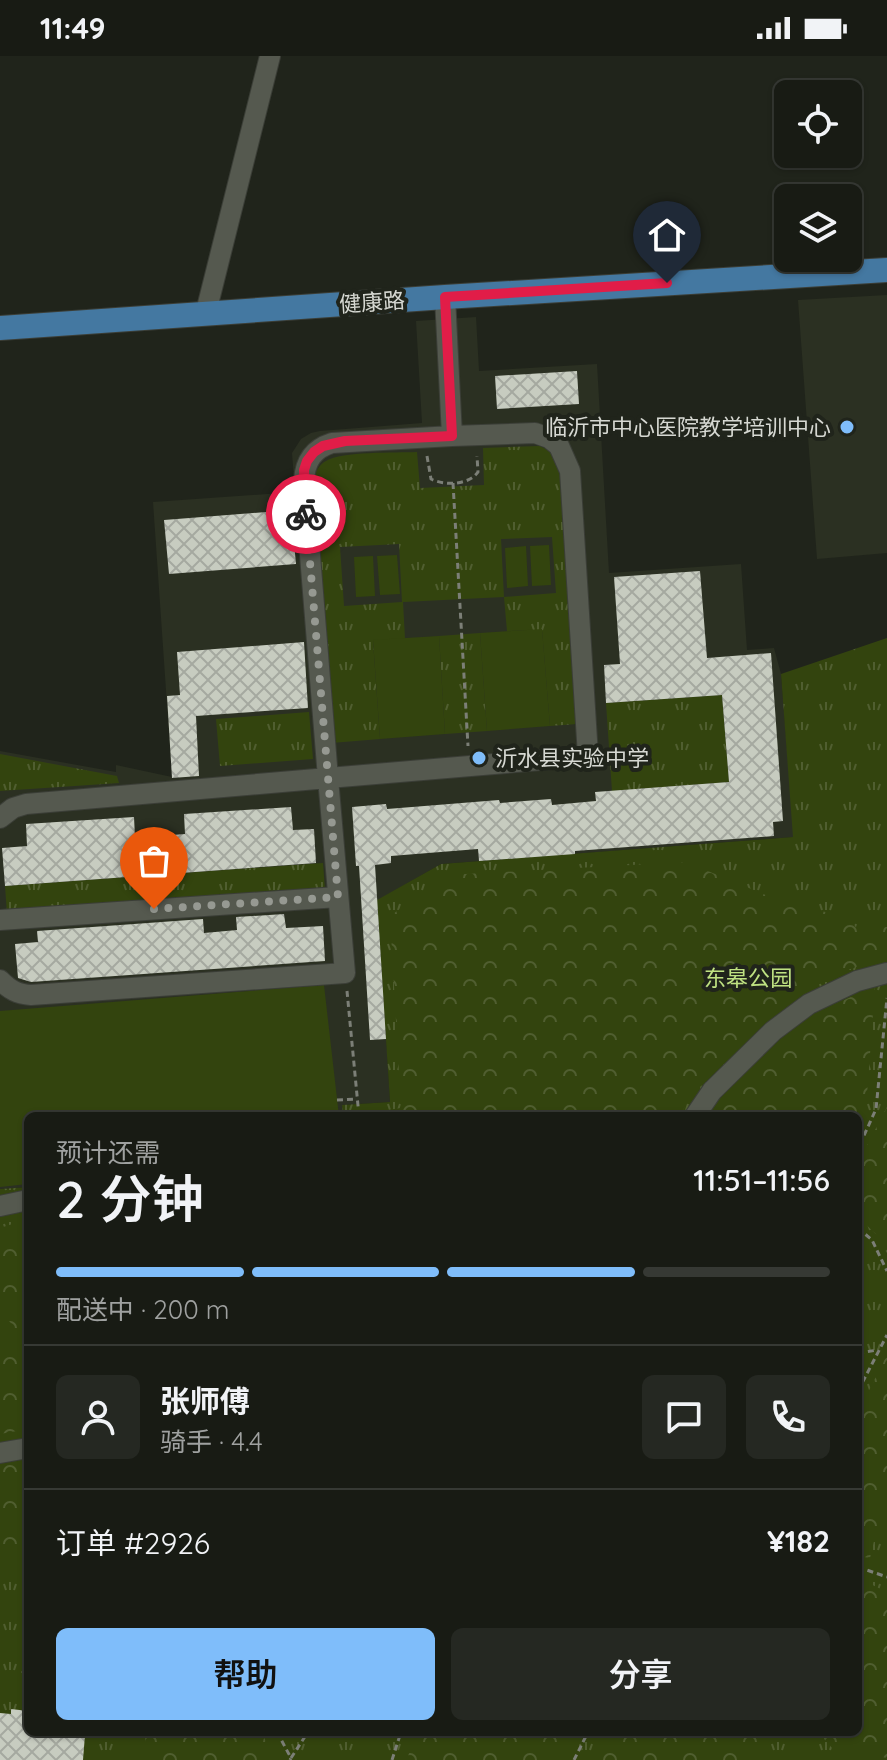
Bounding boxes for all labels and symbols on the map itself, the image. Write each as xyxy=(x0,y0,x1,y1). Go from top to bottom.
pin xyxy=(633,201,701,283)
street label: 健康路 xyxy=(338,286,406,318)
place label: 临沂市中心医院教学培训中心 xyxy=(545,413,831,441)
marker: 临沂市中心医院教学培训中心 xyxy=(838,418,856,436)
courier xyxy=(266,474,346,554)
place label: 沂水县实验中学 xyxy=(495,744,649,772)
marker: 沂水县实验中学 xyxy=(470,749,488,767)
pin xyxy=(120,827,188,909)
park label: 东皋公园 xyxy=(704,964,792,992)

